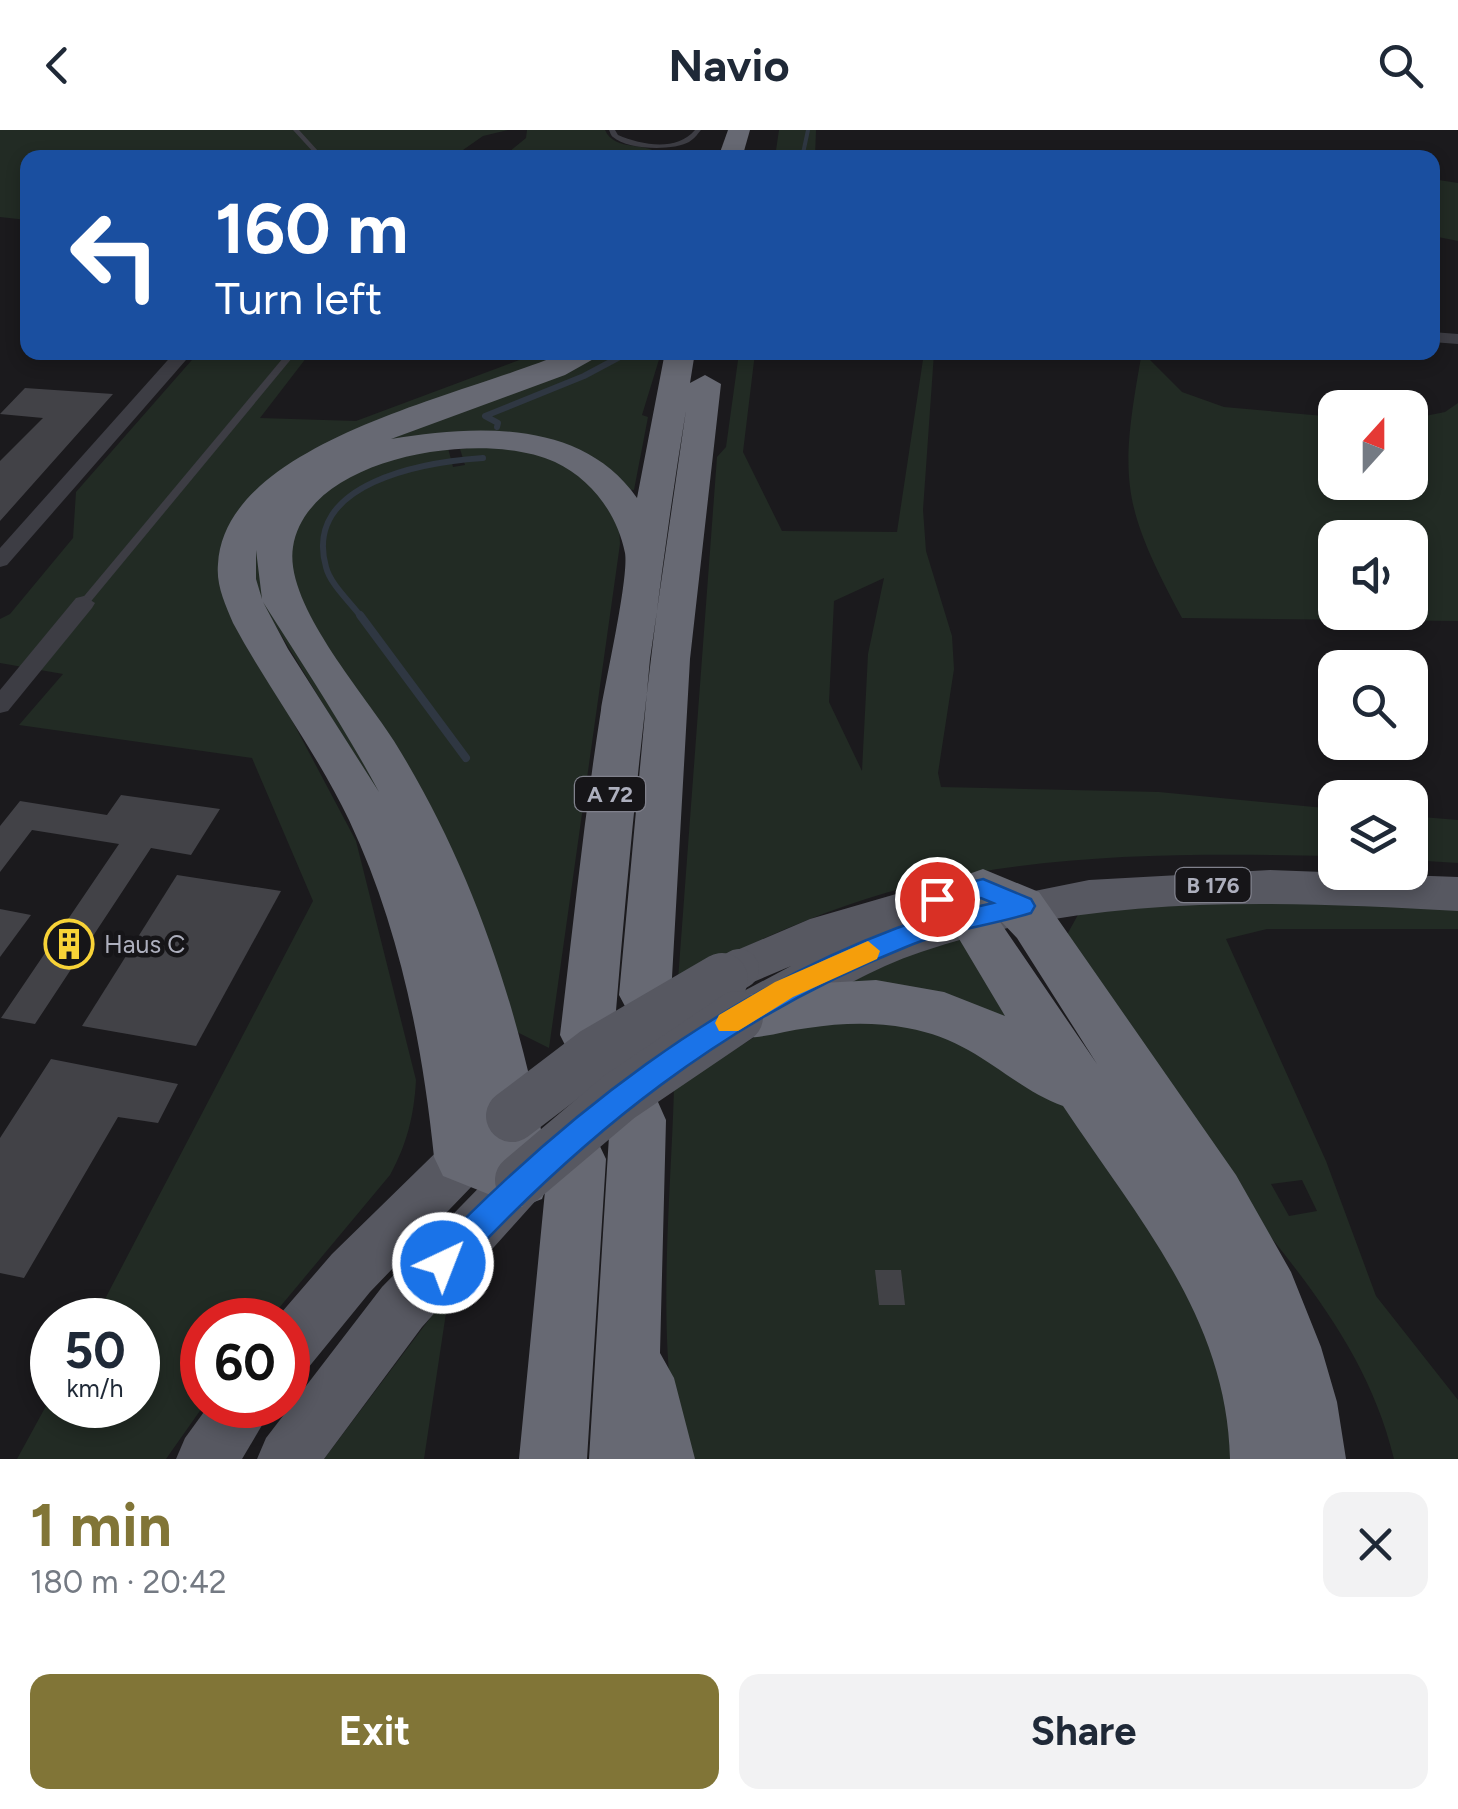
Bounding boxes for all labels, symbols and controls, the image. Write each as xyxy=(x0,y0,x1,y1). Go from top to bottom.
icon: back xyxy=(30,38,85,93)
text: Navio xyxy=(668,38,790,92)
icon: search xyxy=(1373,38,1428,93)
text: 160 m xyxy=(215,186,408,271)
icon: left xyxy=(50,190,180,320)
text: Turn left xyxy=(215,271,382,325)
north arrow xyxy=(1318,390,1428,500)
map controls xyxy=(1318,390,1428,890)
button: sound xyxy=(1318,520,1428,630)
button: search xyxy=(1318,650,1428,760)
road number: A 72 xyxy=(575,777,645,811)
button: layers xyxy=(1318,780,1428,890)
pin xyxy=(895,857,980,942)
road number: B 176 xyxy=(1176,868,1250,902)
icon: arrive xyxy=(910,872,965,927)
building icon: Haus C xyxy=(43,918,95,970)
place label: Haus C xyxy=(104,929,185,959)
position arrow xyxy=(391,1211,495,1315)
speed limit sign: 60 xyxy=(180,1298,310,1428)
text: 50 xyxy=(64,1320,126,1381)
text: km/h xyxy=(66,1373,124,1403)
text: 1 min xyxy=(30,1489,172,1561)
button: close xyxy=(1323,1492,1428,1597)
text: 180 m · 20:42 xyxy=(30,1563,227,1601)
button: Exit xyxy=(30,1674,719,1789)
button: Share xyxy=(739,1674,1428,1789)

